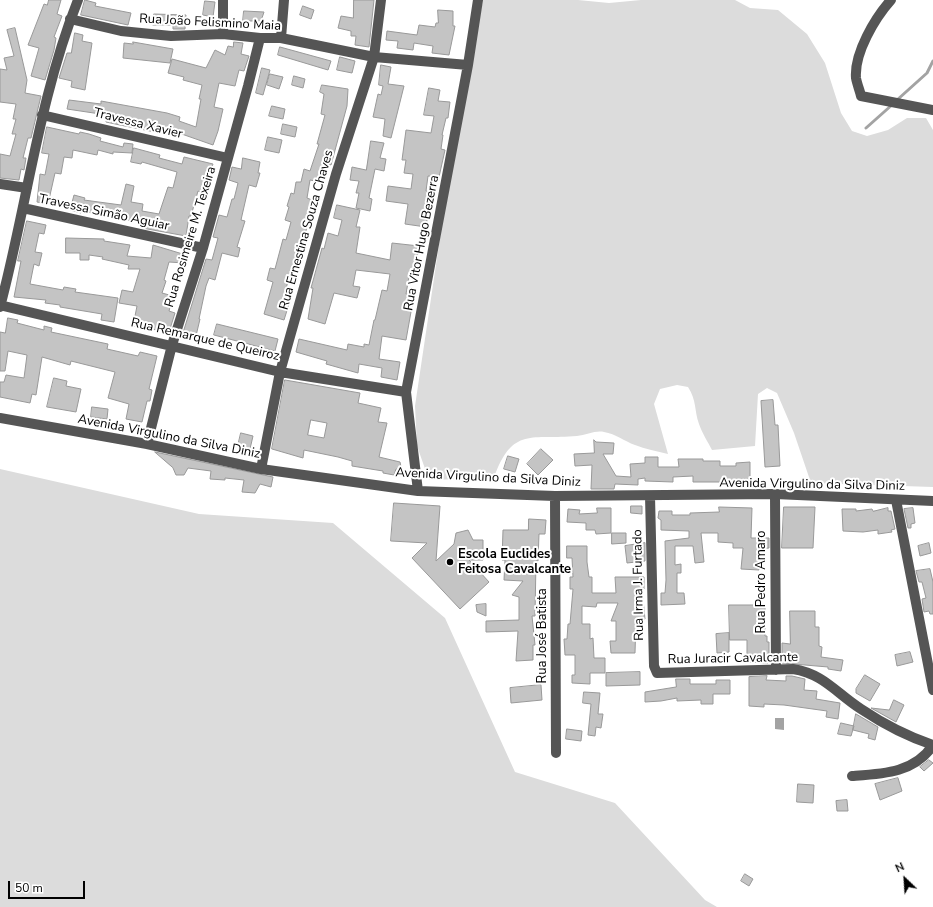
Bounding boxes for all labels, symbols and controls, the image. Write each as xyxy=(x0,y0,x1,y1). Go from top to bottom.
street label: Rua João Felismino Maia xyxy=(139,11,281,35)
street label: Travessa Xavier xyxy=(92,105,184,143)
street label: Rua Ernestina Souza Chaves xyxy=(277,148,337,312)
street label: Rua Rosimeire M. Texeira xyxy=(162,165,220,309)
street label: Rua Vitor Hugo Bezerra xyxy=(401,174,443,312)
street label: Travessa Simão Aguiar xyxy=(37,192,171,234)
street label: Rua Remarque de Queiroz xyxy=(129,315,281,365)
street label: Avenida Virgulino da Silva Diniz xyxy=(76,412,262,462)
street label: Avenida Virgulino da Silva Diniz xyxy=(395,465,581,491)
street label: Avenida Virgulino da Silva Diniz xyxy=(719,476,905,494)
street label: Rua Irma J. Furtado xyxy=(630,529,648,641)
street label: Rua Pedro Amaro xyxy=(754,530,770,634)
place label: Escola Euclides Feitosa Cavalcante xyxy=(458,547,571,578)
marker: Escola Euclides Feitosa Cavalcante xyxy=(445,557,455,567)
street label: Rua José Batista xyxy=(535,588,551,684)
street label: Rua Juracir Cavalcante xyxy=(668,650,798,668)
north arrow xyxy=(885,859,925,899)
text: N xyxy=(893,859,907,876)
scale bar xyxy=(10,873,87,899)
text: 50 m xyxy=(15,880,43,896)

